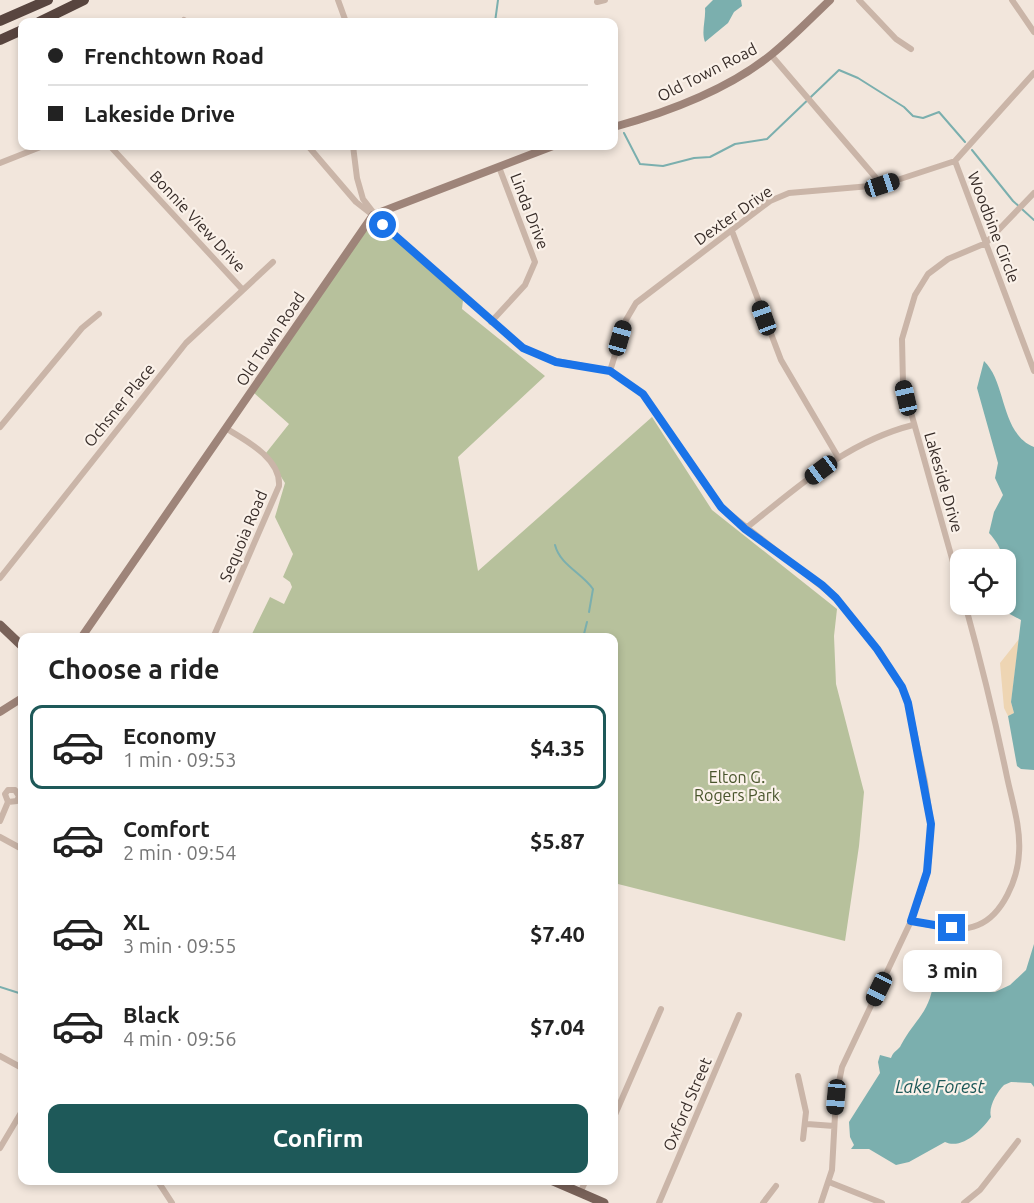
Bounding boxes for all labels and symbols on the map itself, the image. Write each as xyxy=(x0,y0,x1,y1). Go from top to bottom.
street label: Old Town Road xyxy=(654,39,760,105)
street label: Bonnie View Drive xyxy=(147,167,249,275)
street label: Woodbine Circle xyxy=(965,169,1023,285)
street label: Linda Drive xyxy=(507,170,553,252)
car xyxy=(862,171,902,199)
street label: Dexter Drive xyxy=(691,182,775,248)
route start xyxy=(369,211,396,238)
street label: Old Town Road xyxy=(232,289,308,389)
car xyxy=(749,298,779,338)
car xyxy=(606,318,634,358)
street label: Ochsner Place xyxy=(80,360,158,450)
car xyxy=(893,378,919,418)
street label: Lakeside Drive xyxy=(921,430,967,534)
car xyxy=(801,452,841,488)
street label: Sequoia Road xyxy=(216,488,270,584)
park label: Elton G. Rogers Park xyxy=(694,768,780,804)
route end xyxy=(938,914,965,941)
callout: 3 min xyxy=(902,949,1002,991)
car xyxy=(863,969,895,1009)
street label: Oxford Street xyxy=(659,1054,715,1153)
water label: Lake Forest xyxy=(895,1076,986,1096)
car xyxy=(825,1078,847,1116)

